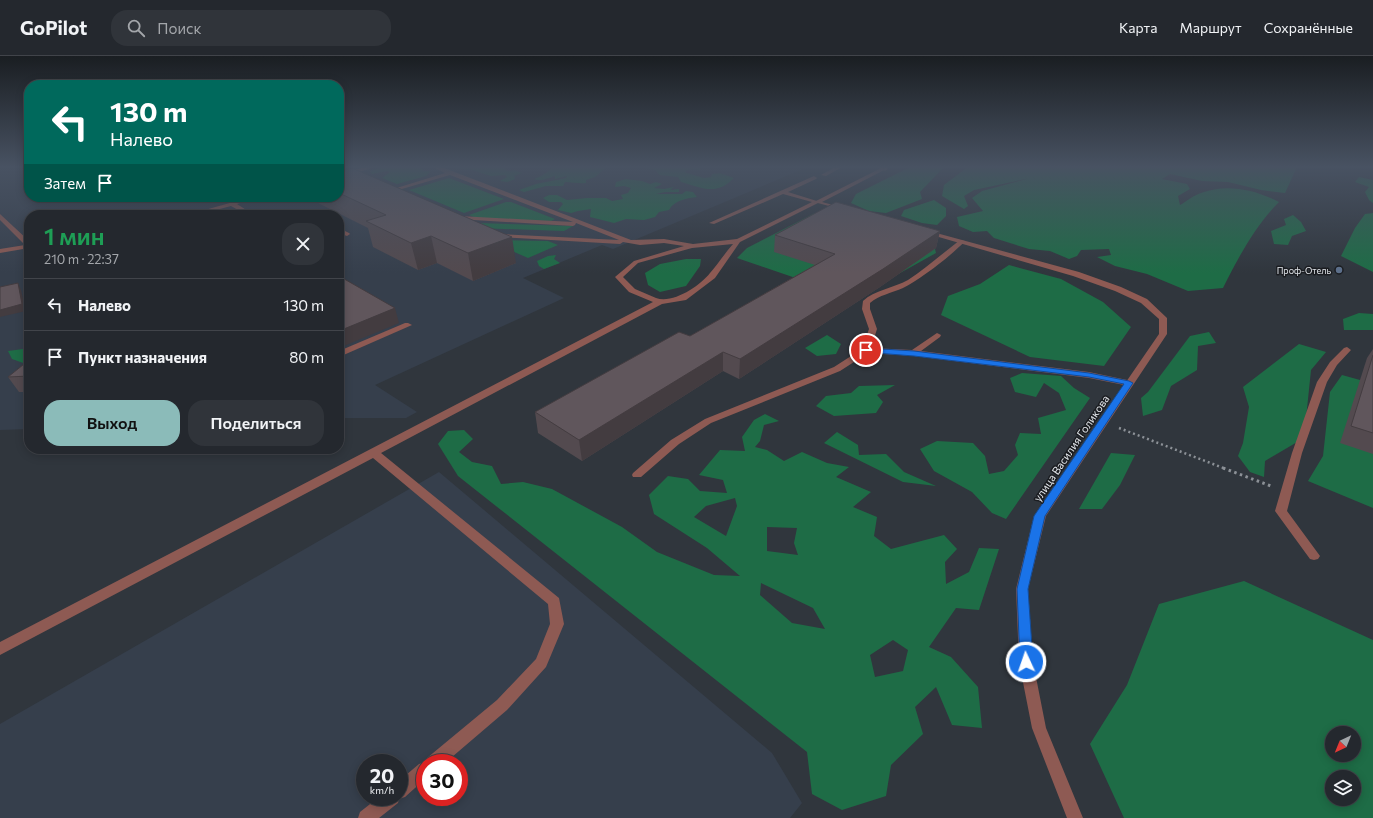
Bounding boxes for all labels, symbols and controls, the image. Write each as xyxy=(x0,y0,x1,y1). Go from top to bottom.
search box xyxy=(111,10,391,46)
text: GoPilot xyxy=(20,16,87,39)
icon: search xyxy=(125,17,147,39)
text: Поиск xyxy=(157,19,202,37)
text: Карта xyxy=(1119,19,1157,36)
text: Маршрут xyxy=(1179,19,1242,36)
text: Сохранённые xyxy=(1264,19,1353,36)
text: 130 m xyxy=(110,94,187,128)
icon: left xyxy=(44,96,96,148)
text: Налево xyxy=(110,128,173,150)
icon: arrive xyxy=(94,172,116,194)
text: Затем xyxy=(44,174,86,192)
text: 1 мин xyxy=(44,221,105,250)
button: close xyxy=(282,223,324,265)
text: 210 m · 22:37 xyxy=(44,251,119,267)
place label: Проф-Отель xyxy=(1277,265,1331,276)
marker: Проф-Отель xyxy=(1334,265,1344,275)
icon: left xyxy=(44,294,66,316)
text: Налево xyxy=(78,296,131,314)
text: 130 m xyxy=(283,296,324,314)
pin xyxy=(849,333,883,367)
icon: arrive xyxy=(855,339,877,361)
icon: arrive xyxy=(44,346,66,368)
text: Пункт назначения xyxy=(78,348,207,366)
text: 80 m xyxy=(289,348,324,366)
street label: улица Василия Голикова xyxy=(1031,392,1111,504)
button: Выход xyxy=(44,400,180,446)
button: Поделиться xyxy=(188,400,324,446)
position arrow xyxy=(1005,641,1047,683)
north arrow xyxy=(1325,726,1361,762)
map controls xyxy=(1325,726,1361,806)
speed limit sign: 30 xyxy=(416,754,468,806)
text: 20 xyxy=(370,763,394,787)
button: layers xyxy=(1325,770,1361,806)
text: km/h xyxy=(370,784,394,796)

